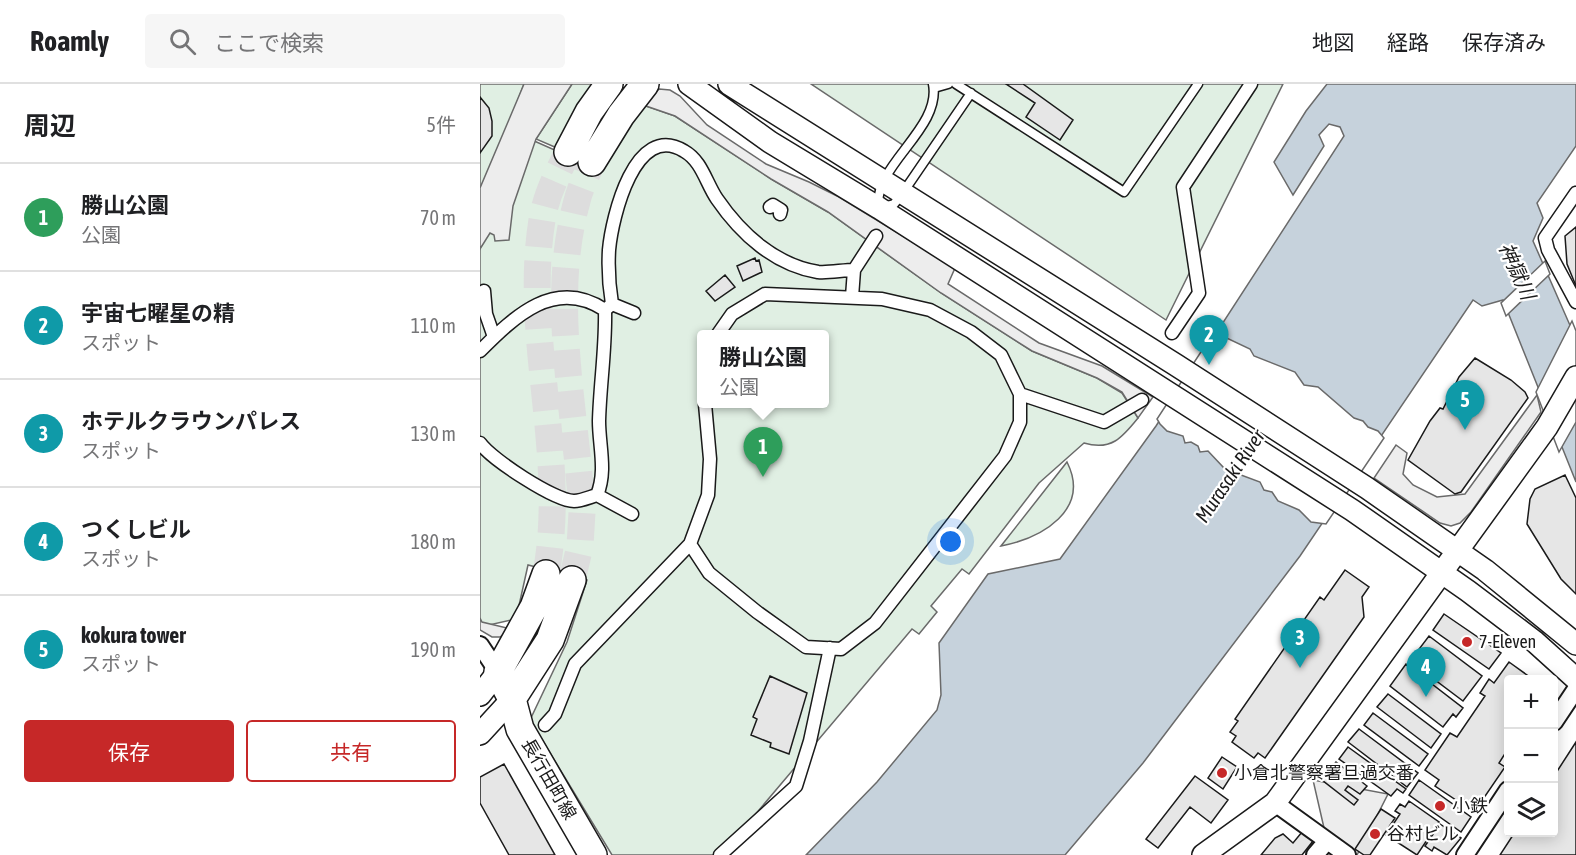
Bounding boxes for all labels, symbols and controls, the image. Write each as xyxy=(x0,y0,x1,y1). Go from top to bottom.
search box xyxy=(145,14,565,68)
text: Roamly xyxy=(30,25,109,57)
icon: search xyxy=(166,25,199,58)
text: ここで検索 xyxy=(214,30,324,56)
text: 地図 xyxy=(1312,30,1354,54)
text: 経路 xyxy=(1387,30,1429,54)
text: 保存済み xyxy=(1462,30,1546,54)
text: 周辺 xyxy=(24,111,76,141)
text: 5件 xyxy=(427,113,456,136)
text: 勝山公園 xyxy=(81,192,169,218)
text: 1 xyxy=(39,206,48,229)
text: 70 m xyxy=(420,206,456,229)
text: 公園 xyxy=(81,223,121,246)
water label: 神獄川 xyxy=(1495,239,1541,305)
text: 宇宙七曜星の精 xyxy=(81,300,235,326)
text: 2 xyxy=(39,314,48,337)
text: 110 m xyxy=(411,314,456,337)
pin: 2 xyxy=(1190,316,1228,365)
popup xyxy=(697,330,829,408)
text: スポット xyxy=(81,331,161,354)
text: 勝山公園 xyxy=(719,344,807,370)
text: 公園 xyxy=(719,375,759,398)
pin: 5 xyxy=(1446,380,1484,430)
text: ホテルクラウンパレス xyxy=(81,408,301,434)
text: 3 xyxy=(39,422,48,445)
text: 130 m xyxy=(411,422,456,445)
water label: Murasaki River xyxy=(1190,424,1270,527)
pin: 1 xyxy=(744,428,782,477)
text: スポット xyxy=(81,439,161,462)
text: つくしビル xyxy=(81,516,191,542)
your location xyxy=(936,527,965,556)
text: 4 xyxy=(39,530,48,553)
text: 180 m xyxy=(411,530,456,553)
text: スポット xyxy=(81,547,161,570)
pin: 3 xyxy=(1280,618,1320,668)
text: kokura tower xyxy=(81,622,186,648)
place label: 7-Eleven xyxy=(1479,631,1536,652)
marker: 7-Eleven xyxy=(1460,635,1474,649)
text: 5 xyxy=(39,638,48,661)
text: 190 m xyxy=(411,638,456,661)
pin: 4 xyxy=(1406,648,1446,697)
text: スポット xyxy=(81,652,161,675)
map controls xyxy=(1504,675,1558,837)
button: + xyxy=(1504,675,1558,729)
button: 保存 xyxy=(24,720,234,782)
button: 共有 xyxy=(246,720,456,782)
button: − xyxy=(1504,729,1558,783)
street label: 長行田町線 xyxy=(518,735,581,823)
place label: 小倉北警察署旦過交番 xyxy=(1234,762,1414,783)
marker: 小倉北警察署旦過交番 xyxy=(1215,766,1229,780)
button: layers xyxy=(1504,783,1558,837)
place label: 小鉄 xyxy=(1452,795,1488,816)
marker: 小鉄 xyxy=(1433,799,1447,813)
place label: 谷村ビル xyxy=(1387,823,1459,844)
marker: 谷村ビル xyxy=(1368,827,1382,841)

